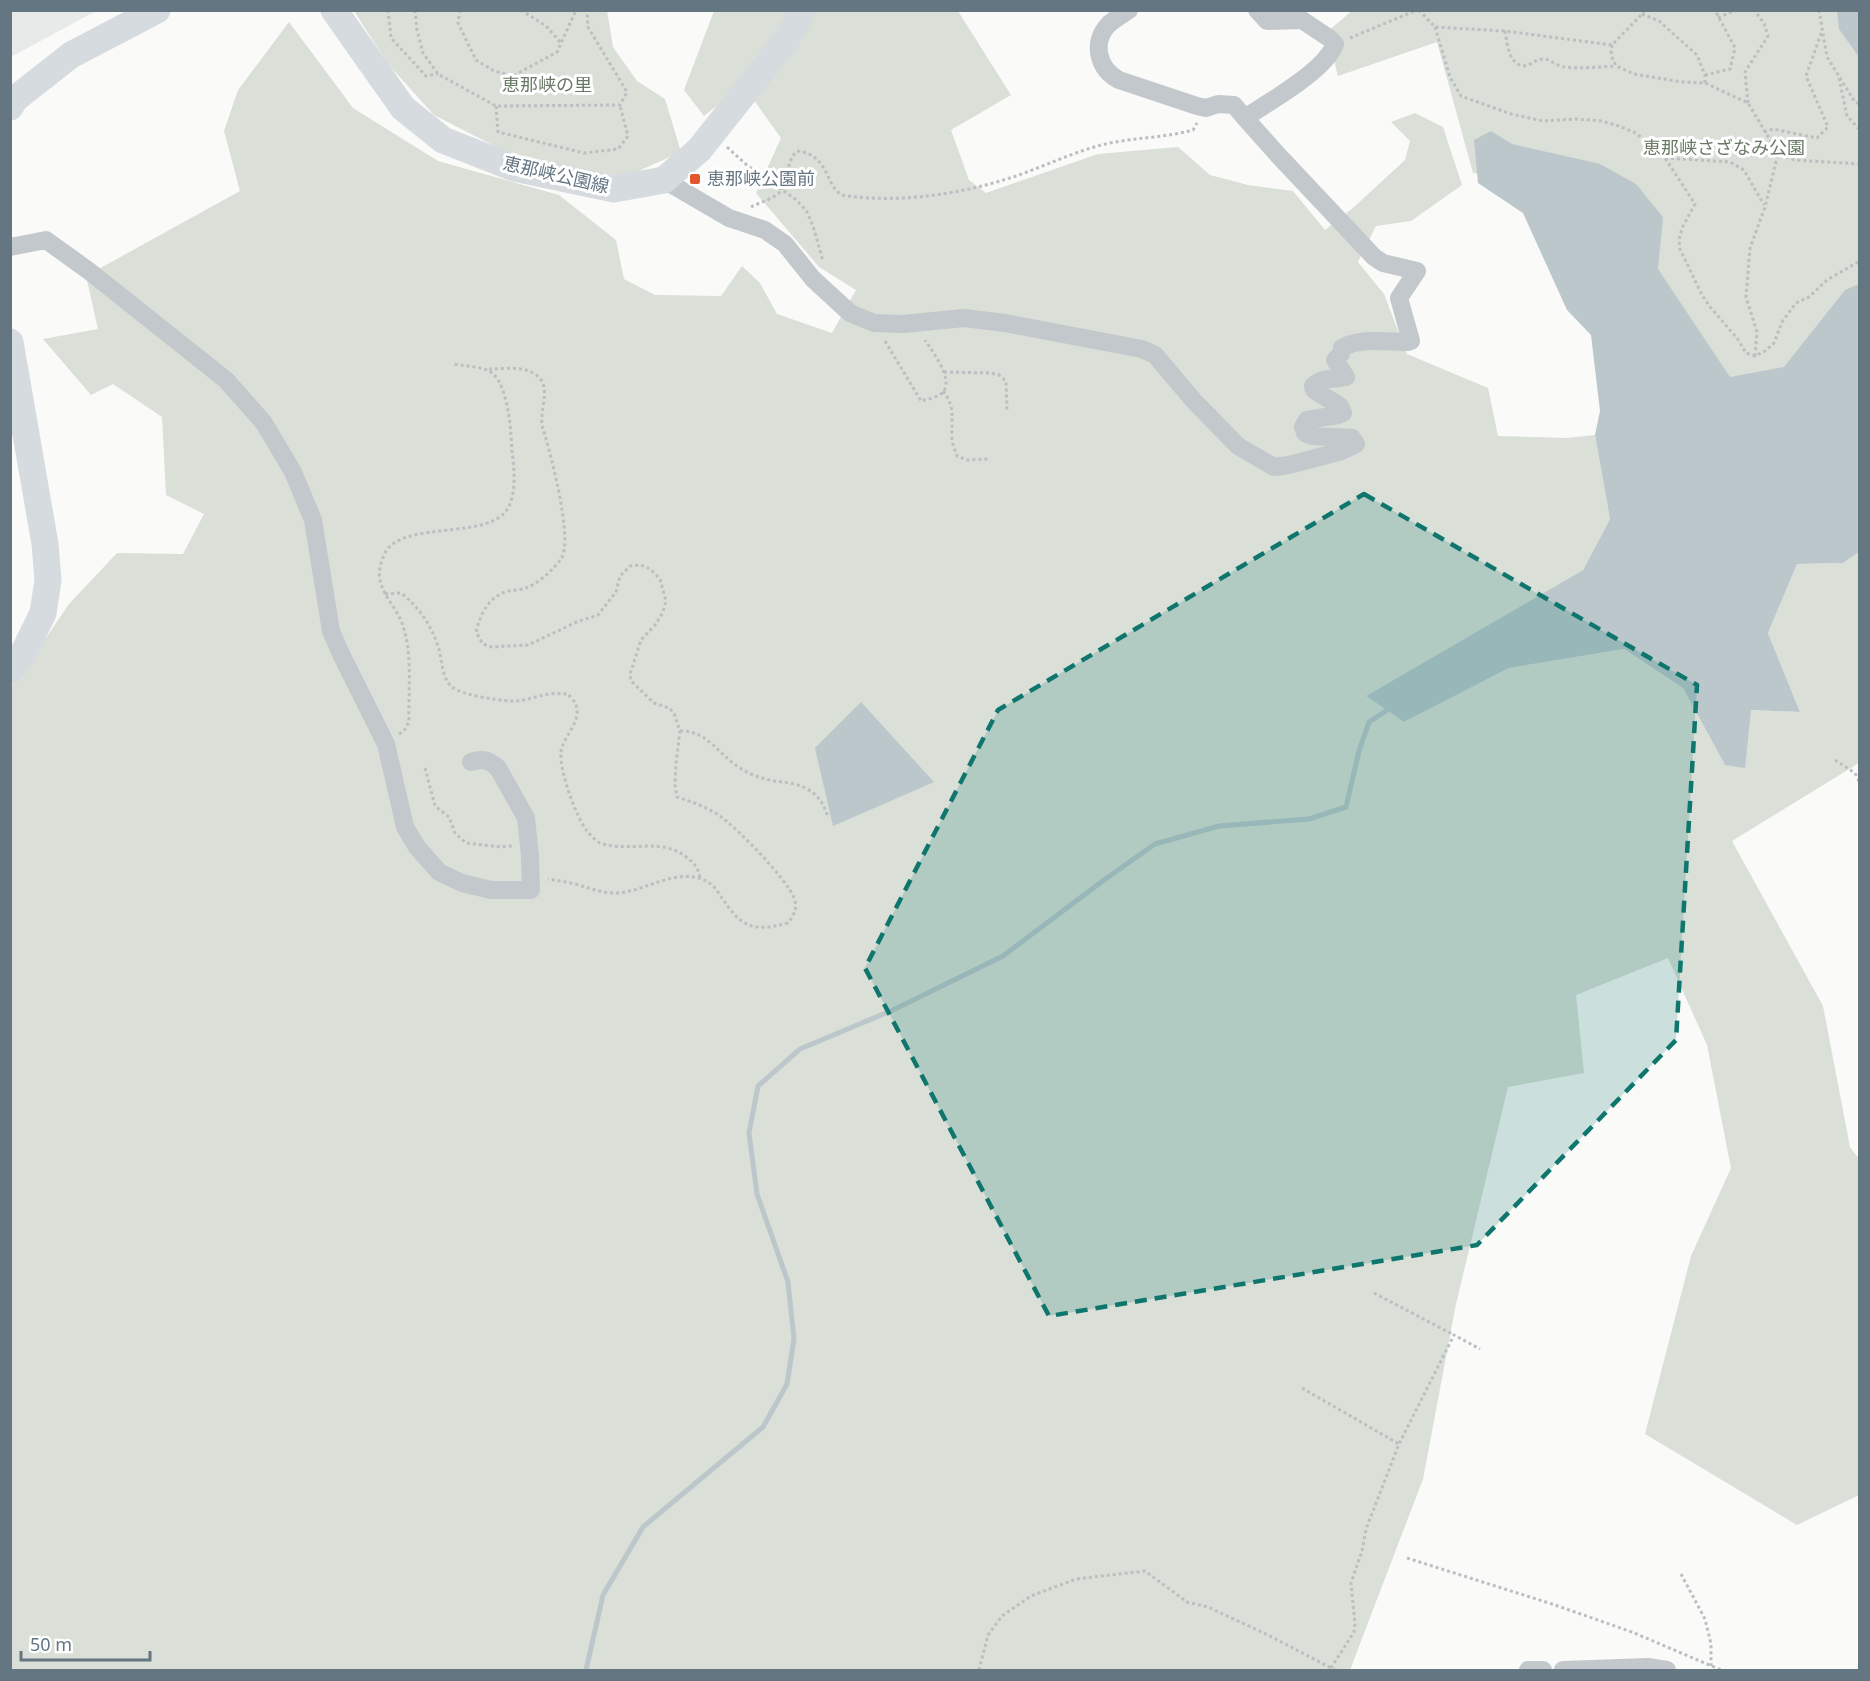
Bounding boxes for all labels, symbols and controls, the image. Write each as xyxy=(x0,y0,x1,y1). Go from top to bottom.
park label: 恵那峡の里 xyxy=(502,72,592,96)
park label: 恵那峡さざなみ公園 xyxy=(1643,135,1805,159)
street label: 恵那峡公園線 xyxy=(501,150,612,198)
place label: 恵那峡公園前 xyxy=(707,166,815,190)
marker: 恵那峡公園前 xyxy=(688,172,702,186)
scale bar xyxy=(21,1624,150,1662)
text: 50 m xyxy=(30,1632,72,1656)

